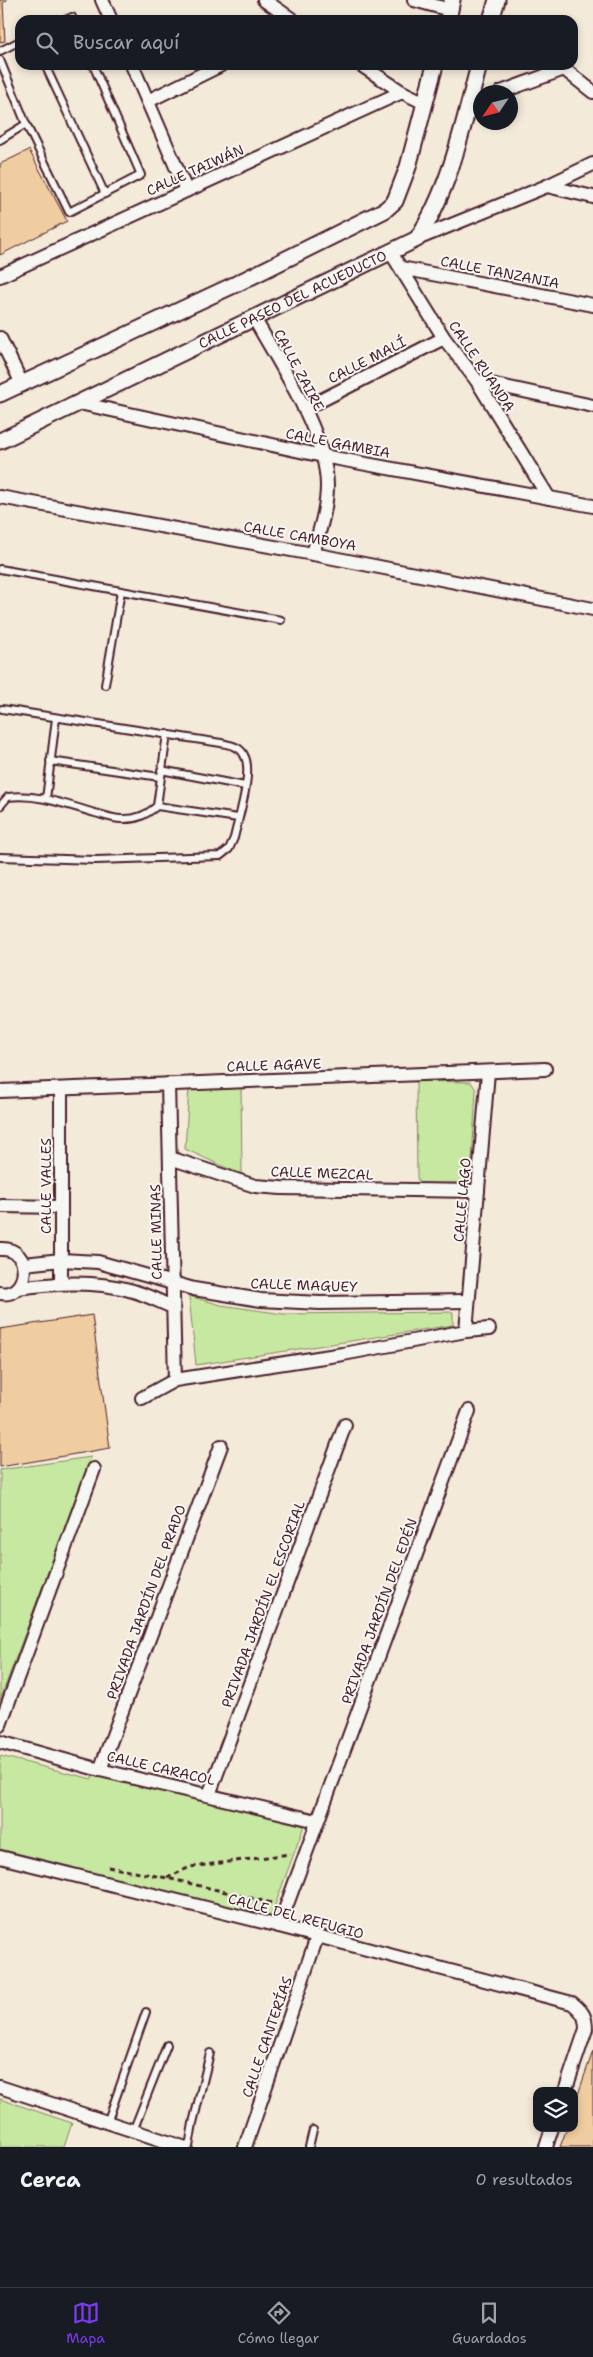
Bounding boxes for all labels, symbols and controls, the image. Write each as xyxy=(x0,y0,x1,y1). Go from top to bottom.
search box xyxy=(15,15,578,70)
icon: search xyxy=(33,29,61,57)
text: Buscar aquí xyxy=(73,30,179,55)
north arrow xyxy=(473,85,518,130)
street label: CALLE TAIWÁN xyxy=(143,140,247,200)
street label: CALLE PASEO DEL ACUEDUCTO xyxy=(195,246,389,353)
street label: CALLE TANZANIA xyxy=(439,252,561,292)
street label: CALLE RUANDA xyxy=(445,317,519,415)
street label: CALLE ZAIRE xyxy=(270,326,328,414)
street label: CALLE MALÍ xyxy=(325,333,409,387)
street label: CALLE GAMBIA xyxy=(284,424,392,462)
street label: CALLE CAMBOYA xyxy=(242,517,358,555)
street label: CALLE AGAVE xyxy=(226,1054,322,1076)
street label: CALLE VALLES xyxy=(37,1138,55,1234)
street label: CALLE LAGO xyxy=(449,1157,475,1243)
street label: CALLE MEZCAL xyxy=(270,1162,374,1184)
street label: CALLE MINAS xyxy=(146,1184,166,1280)
street label: CALLE MAGUEY xyxy=(250,1274,358,1296)
street label: PRIVADA JARDÍN EL ESCORIAL xyxy=(217,1498,309,1710)
street label: PRIVADA JARDÍN DEL PRADO xyxy=(102,1502,190,1702)
street label: PRIVADA JARDÍN DEL EDÉN xyxy=(337,1516,421,1706)
street label: CALLE CARACOL xyxy=(105,1747,217,1789)
street label: CALLE DEL REFUGIO xyxy=(226,1889,366,1943)
street label: CALLE CANTERÍAS xyxy=(238,1974,296,2100)
map controls xyxy=(533,2087,578,2132)
button: layers xyxy=(533,2087,578,2132)
text: Cerca xyxy=(20,2166,81,2194)
text: 0 resultados xyxy=(475,2169,573,2190)
tab: Mapa xyxy=(66,2299,105,2347)
tab: Cómo llegar xyxy=(238,2299,319,2347)
tab: Guardados xyxy=(452,2299,527,2347)

